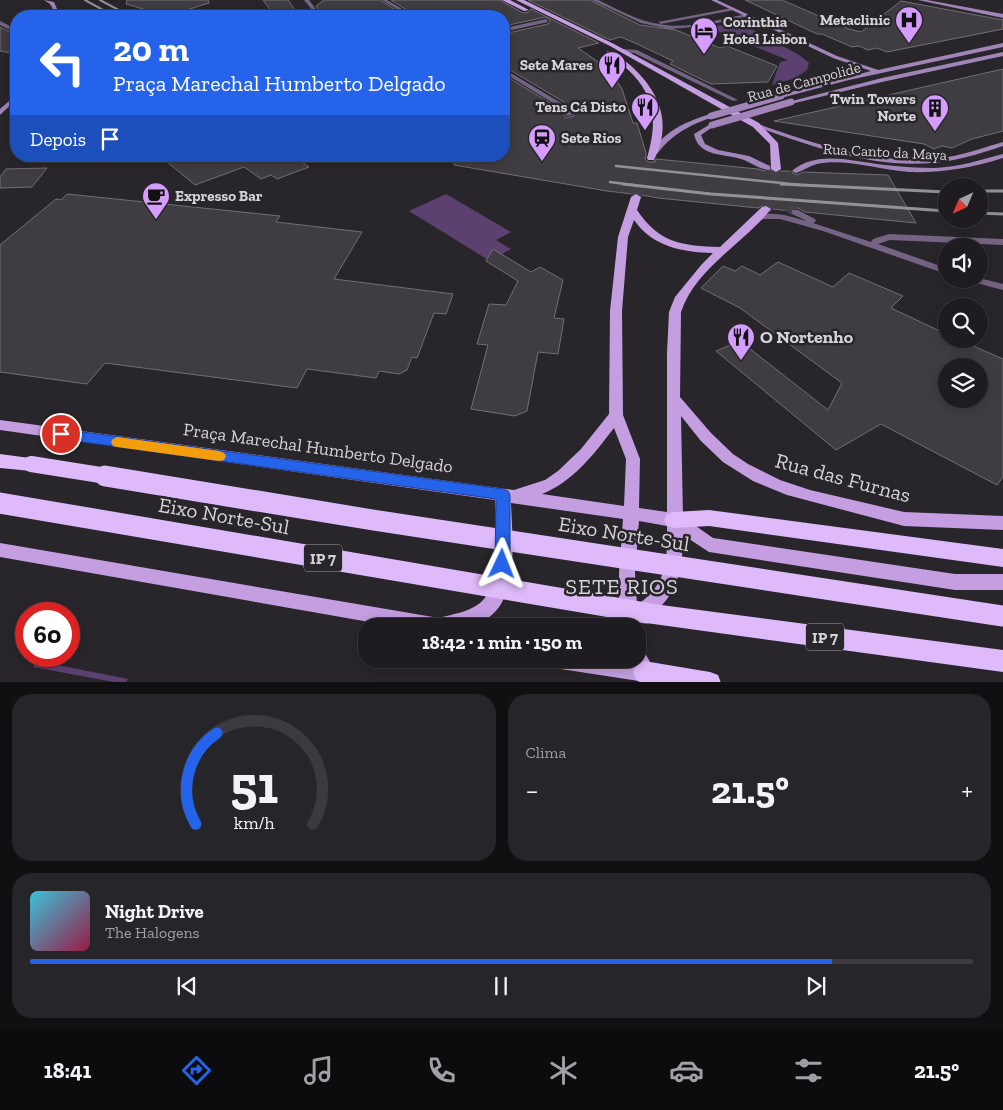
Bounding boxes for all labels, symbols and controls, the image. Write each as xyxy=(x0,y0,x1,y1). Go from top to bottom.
hospital icon: Metaclinic xyxy=(894,5,924,44)
place label: Metaclinic xyxy=(820,11,890,29)
place label: Corinthia Hotel Lisbon xyxy=(723,13,807,48)
hotel icon: Corinthia Hotel Lisbon xyxy=(689,16,719,55)
text: 20 m xyxy=(113,28,189,70)
icon: left xyxy=(30,30,95,95)
restaurant icon: Sete Mares xyxy=(597,50,627,89)
place label: Sete Mares xyxy=(520,56,593,74)
street label: Rua de Campolide xyxy=(745,58,863,106)
text: Praça Marechal Humberto Delgado xyxy=(113,70,446,97)
place label: Twin Towers Norte xyxy=(830,90,916,125)
restaurant icon: Tens Cá Disto xyxy=(630,92,660,131)
building icon: Twin Towers Norte xyxy=(920,93,950,132)
place label: Tens Cá Disto xyxy=(535,98,626,116)
station icon: Sete Rios xyxy=(527,123,557,162)
icon: arrive xyxy=(96,125,124,153)
text: Depois xyxy=(30,128,86,151)
place label: Sete Rios xyxy=(561,129,622,147)
street label: Rua Canto da Maya xyxy=(822,140,948,164)
north arrow xyxy=(938,178,988,228)
map controls xyxy=(938,178,988,408)
cafe icon: Expresso Bar xyxy=(141,181,171,220)
place label: Expresso Bar xyxy=(175,187,263,205)
button: sound xyxy=(938,238,988,288)
button: search xyxy=(938,298,988,348)
restaurant icon: O Nortenho xyxy=(726,322,756,361)
place label: O Nortenho xyxy=(760,326,854,348)
button: layers xyxy=(938,358,988,408)
pin xyxy=(40,413,82,455)
street label: Praça Marechal Humberto Delgado xyxy=(182,418,454,478)
icon: arrive xyxy=(47,420,75,448)
street label: Rua das Furnas xyxy=(773,447,913,508)
street label: Eixo Norte-Sul xyxy=(157,492,292,539)
street label: Eixo Norte-Sul xyxy=(557,511,692,556)
position arrow xyxy=(475,537,527,589)
road number: IP 7 xyxy=(304,544,342,572)
district label: SETE RIOS xyxy=(565,573,679,600)
speed limit sign: 60 xyxy=(15,602,80,667)
road number: IP 7 xyxy=(806,624,844,650)
text: 18:42 · 1 min · 150 m xyxy=(422,631,582,654)
text: Clima xyxy=(526,743,566,762)
text: 51 xyxy=(230,754,278,816)
text: 21.5° xyxy=(711,767,789,813)
text: − xyxy=(526,774,539,807)
text: + xyxy=(961,774,973,807)
text: km/h xyxy=(233,812,274,834)
text: Night Drive xyxy=(105,900,204,923)
text: The Halogens xyxy=(105,923,200,942)
icon: previous xyxy=(173,972,201,1000)
icon: pause xyxy=(487,972,515,1000)
icon: next xyxy=(802,972,830,1000)
icon: directions xyxy=(179,1053,214,1088)
icon: music xyxy=(301,1053,336,1088)
icon: phone xyxy=(424,1053,459,1088)
icon: climate xyxy=(546,1053,581,1088)
icon: car xyxy=(669,1053,704,1088)
icon: filters xyxy=(791,1053,826,1088)
text: 18:41 xyxy=(44,1057,91,1084)
text: 21.5° xyxy=(914,1057,959,1084)

